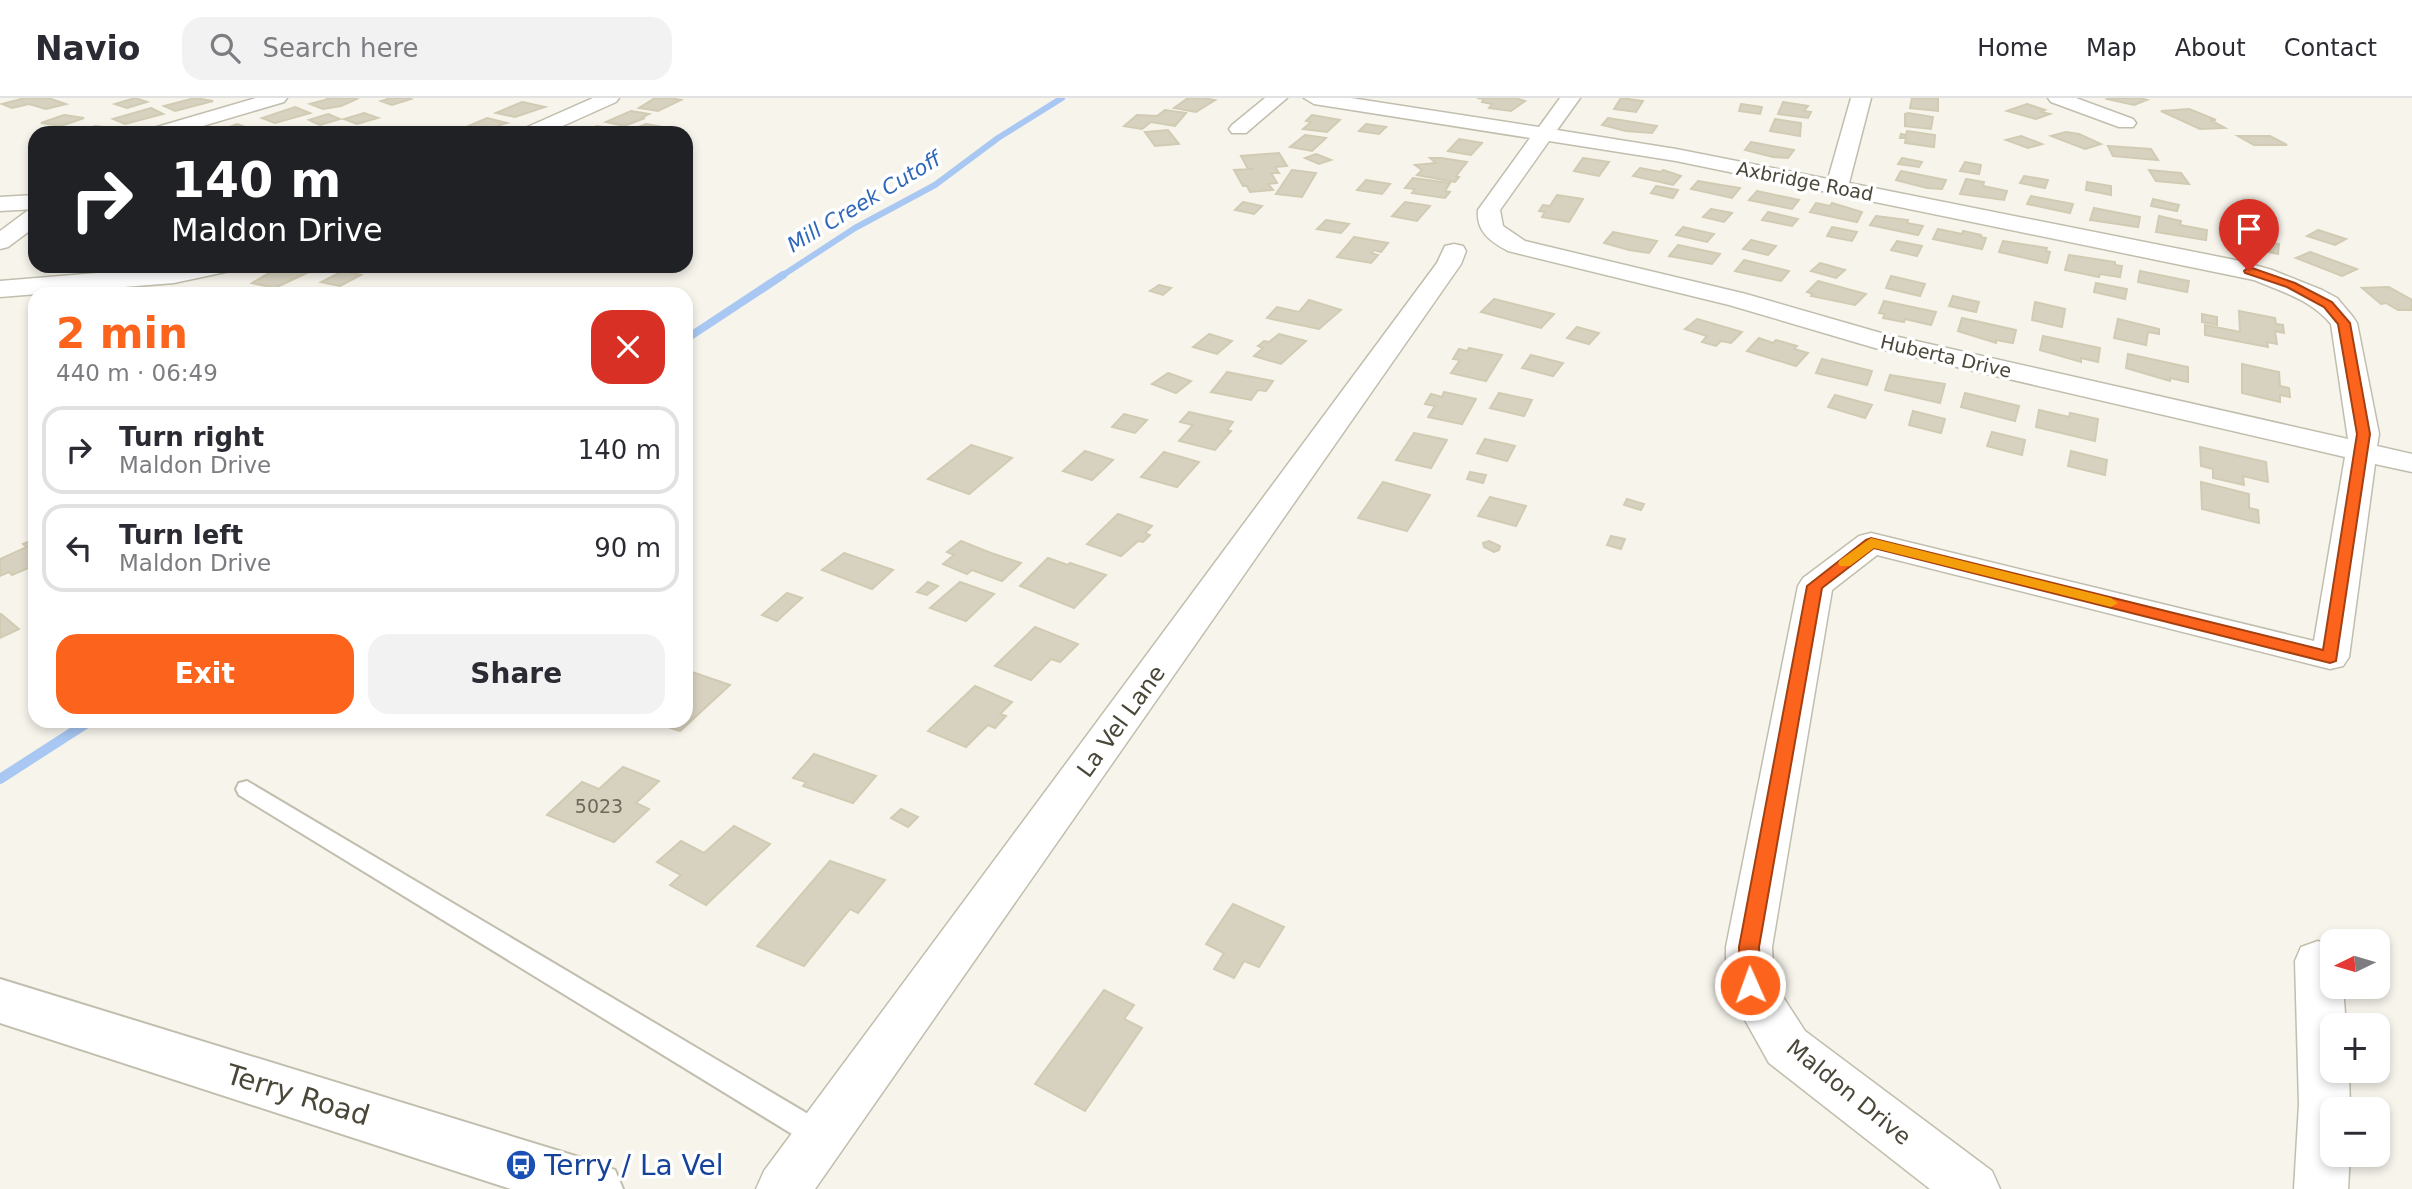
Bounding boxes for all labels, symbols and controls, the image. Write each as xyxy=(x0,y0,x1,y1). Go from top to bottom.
search box xyxy=(182,17,672,80)
text: Navio xyxy=(35,29,140,68)
icon: search xyxy=(206,29,244,67)
text: Search here xyxy=(262,33,419,63)
text: Home xyxy=(1977,34,2048,62)
text: Map xyxy=(2086,34,2137,62)
text: About xyxy=(2175,34,2246,62)
text: Contact xyxy=(2284,34,2377,62)
water label: Mill Creek Cutoff xyxy=(783,145,947,257)
text: 140 m xyxy=(171,152,341,209)
icon: right xyxy=(56,154,147,245)
street label: Axbridge Road xyxy=(1735,157,1875,205)
pin xyxy=(2219,199,2279,271)
icon: arrive xyxy=(2230,210,2268,248)
text: Maldon Drive xyxy=(171,211,383,249)
text: 2 min xyxy=(56,309,188,358)
button: close xyxy=(591,310,665,384)
street label: Huberta Drive xyxy=(1878,330,2014,382)
text: 440 m · 06:49 xyxy=(56,360,218,386)
text: Turn right xyxy=(119,422,264,452)
icon: right xyxy=(60,431,98,469)
text: 140 m xyxy=(578,435,661,465)
text: Maldon Drive xyxy=(119,452,271,478)
text: Turn left xyxy=(119,520,243,550)
icon: left xyxy=(60,529,98,567)
text: 90 m xyxy=(594,533,661,563)
text: Maldon Drive xyxy=(119,550,271,576)
button: Exit xyxy=(56,634,354,714)
button: Share xyxy=(368,634,665,714)
street label: La Vel Lane xyxy=(1072,660,1170,782)
house number: 5023 xyxy=(575,795,623,817)
north arrow xyxy=(2320,929,2390,999)
map controls xyxy=(2320,929,2390,1167)
position arrow xyxy=(1713,948,1787,1022)
button: + xyxy=(2320,1013,2390,1083)
street label: Maldon Drive xyxy=(1782,1034,1916,1150)
street label: Terry Road xyxy=(222,1057,374,1132)
button: − xyxy=(2320,1097,2390,1167)
bus stop icon: Terry / La Vel xyxy=(504,1148,538,1182)
place label: Terry / La Vel xyxy=(543,1149,724,1182)

